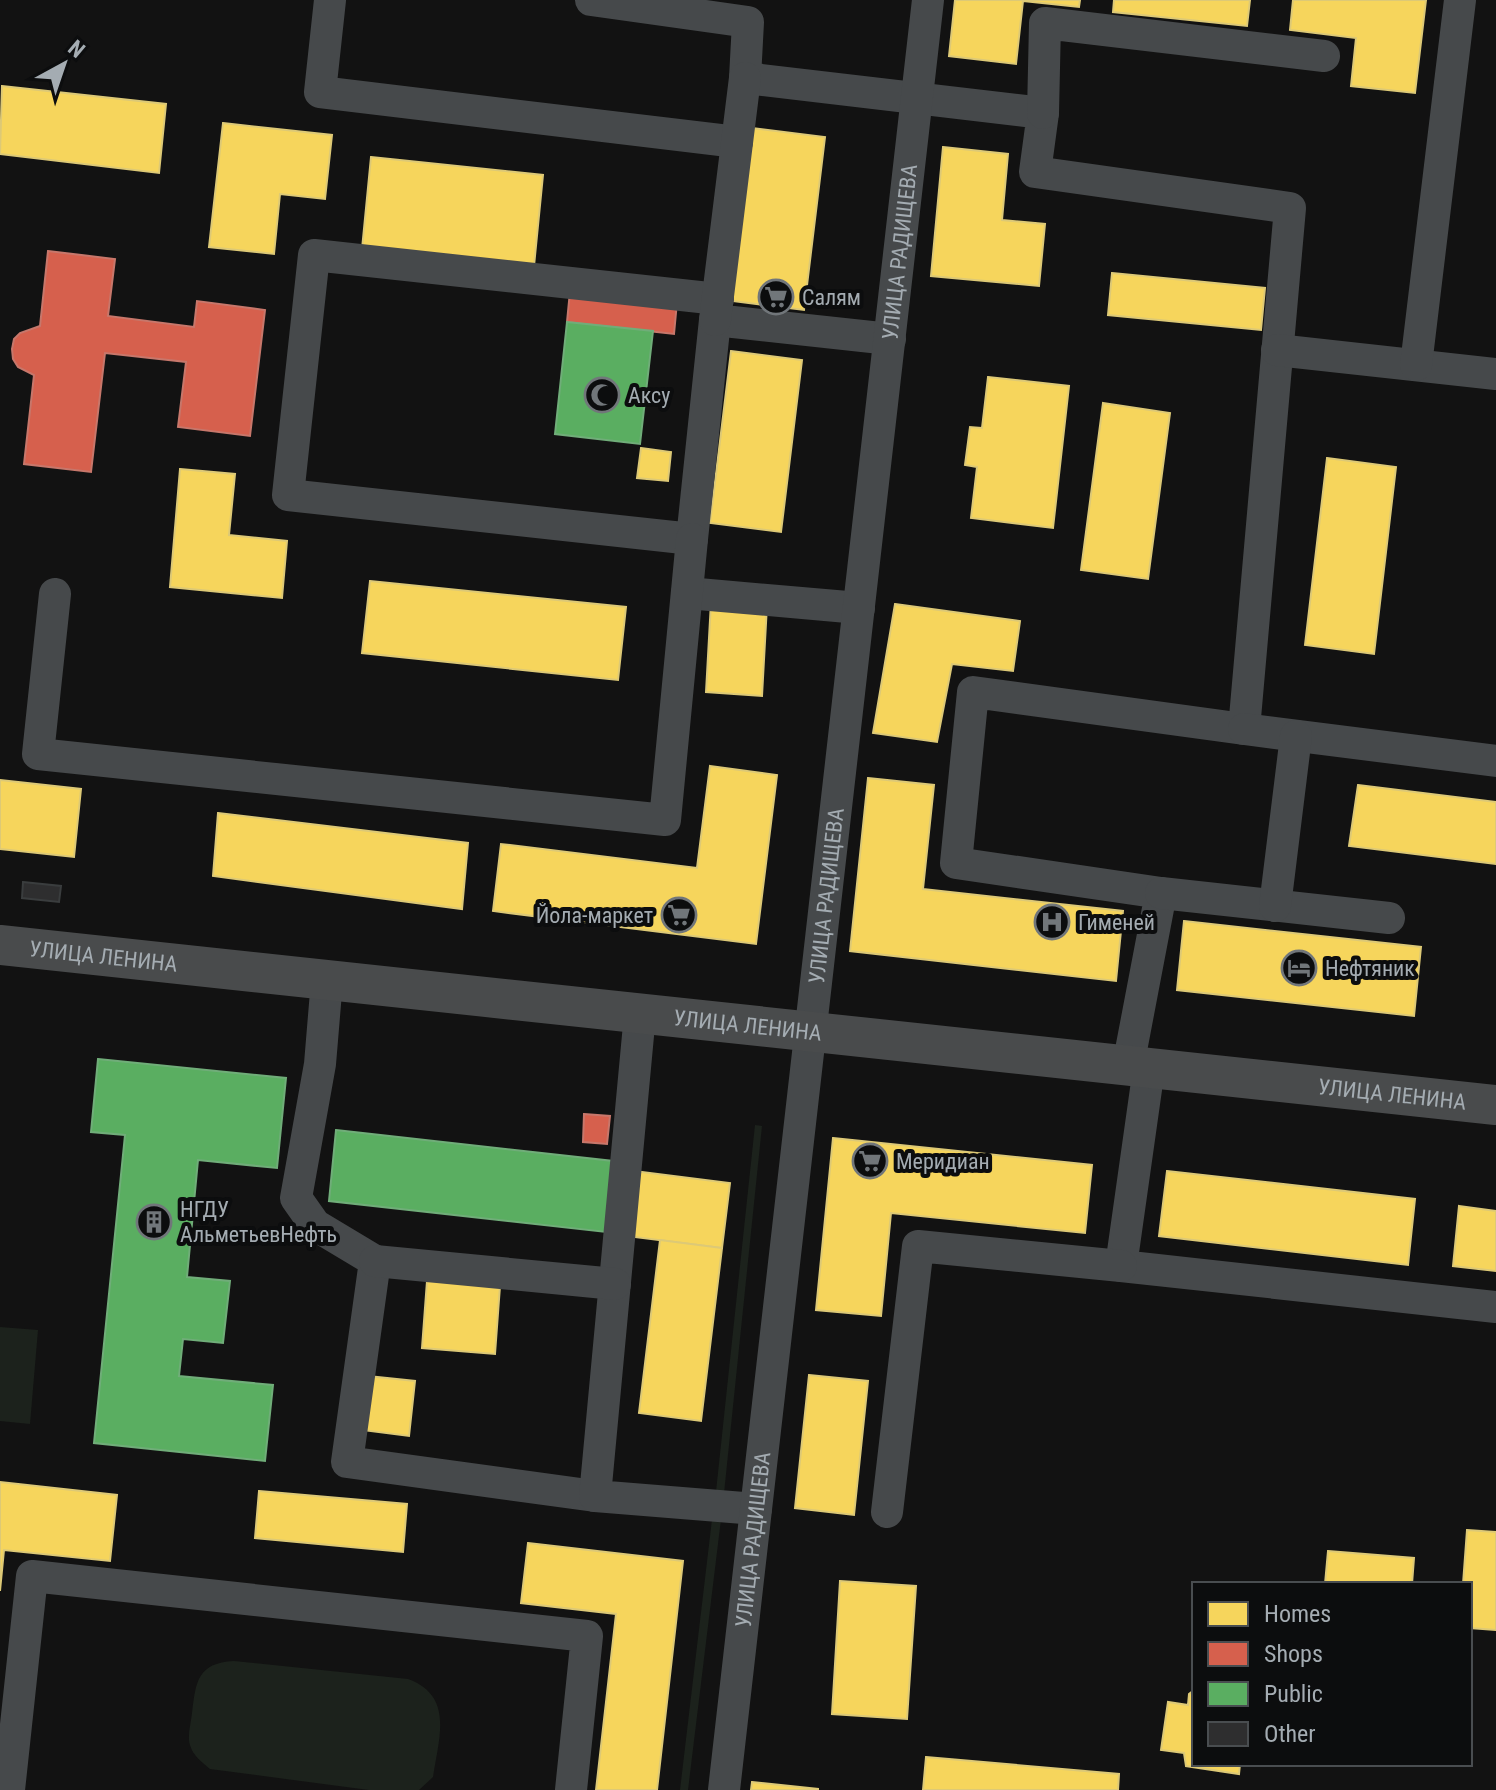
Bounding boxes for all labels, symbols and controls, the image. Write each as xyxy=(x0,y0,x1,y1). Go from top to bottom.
north arrow xyxy=(24,24,104,104)
text: N xyxy=(63,35,90,63)
street label: УЛИЦА РАДИЩЕВА xyxy=(877,162,922,341)
supermarket icon: Салям xyxy=(757,278,795,316)
place label: Салям xyxy=(802,285,861,310)
mosque icon: Аксу xyxy=(583,376,621,414)
place label: Аксу xyxy=(628,383,670,408)
street label: УЛИЦА РАДИЩЕВА xyxy=(803,806,848,985)
supermarket icon: Йола-маркет xyxy=(660,896,698,934)
place label: Йола-маркет xyxy=(536,903,653,928)
hospital icon: Гименей xyxy=(1033,903,1071,941)
place label: Гименей xyxy=(1078,910,1155,935)
street label: УЛИЦА ЛЕНИНА xyxy=(28,936,179,976)
hotel icon: Нефтяник xyxy=(1280,949,1318,987)
place label: Нефтяник xyxy=(1325,956,1415,981)
street label: УЛИЦА ЛЕНИНА xyxy=(672,1005,823,1045)
street label: УЛИЦА ЛЕНИНА xyxy=(1317,1074,1468,1114)
supermarket icon: Меридиан xyxy=(851,1142,889,1180)
place label: Меридиан xyxy=(896,1149,990,1174)
place label: НГДУ АльметьевНефть xyxy=(180,1197,337,1247)
building icon: НГДУ АльметьевНефть xyxy=(135,1203,173,1241)
street label: УЛИЦА РАДИЩЕВА xyxy=(730,1450,775,1629)
legend xyxy=(1192,1582,1472,1766)
text: Homes xyxy=(1264,1600,1331,1628)
text: Shops xyxy=(1264,1640,1323,1668)
text: Public xyxy=(1264,1680,1323,1708)
text: Other xyxy=(1264,1720,1316,1748)

